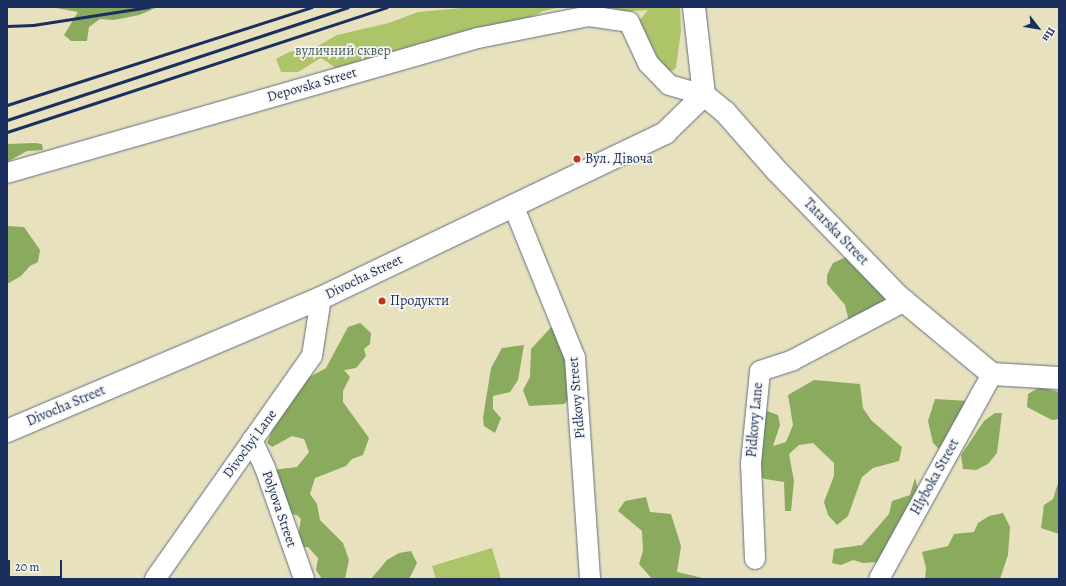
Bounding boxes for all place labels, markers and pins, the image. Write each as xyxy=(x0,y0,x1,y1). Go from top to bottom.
place label: Вул. Дівоча xyxy=(585,151,653,167)
marker: Вул. Дівоча xyxy=(572,154,582,164)
place label: Продукти xyxy=(390,293,449,309)
marker: Продукти xyxy=(377,296,387,306)

